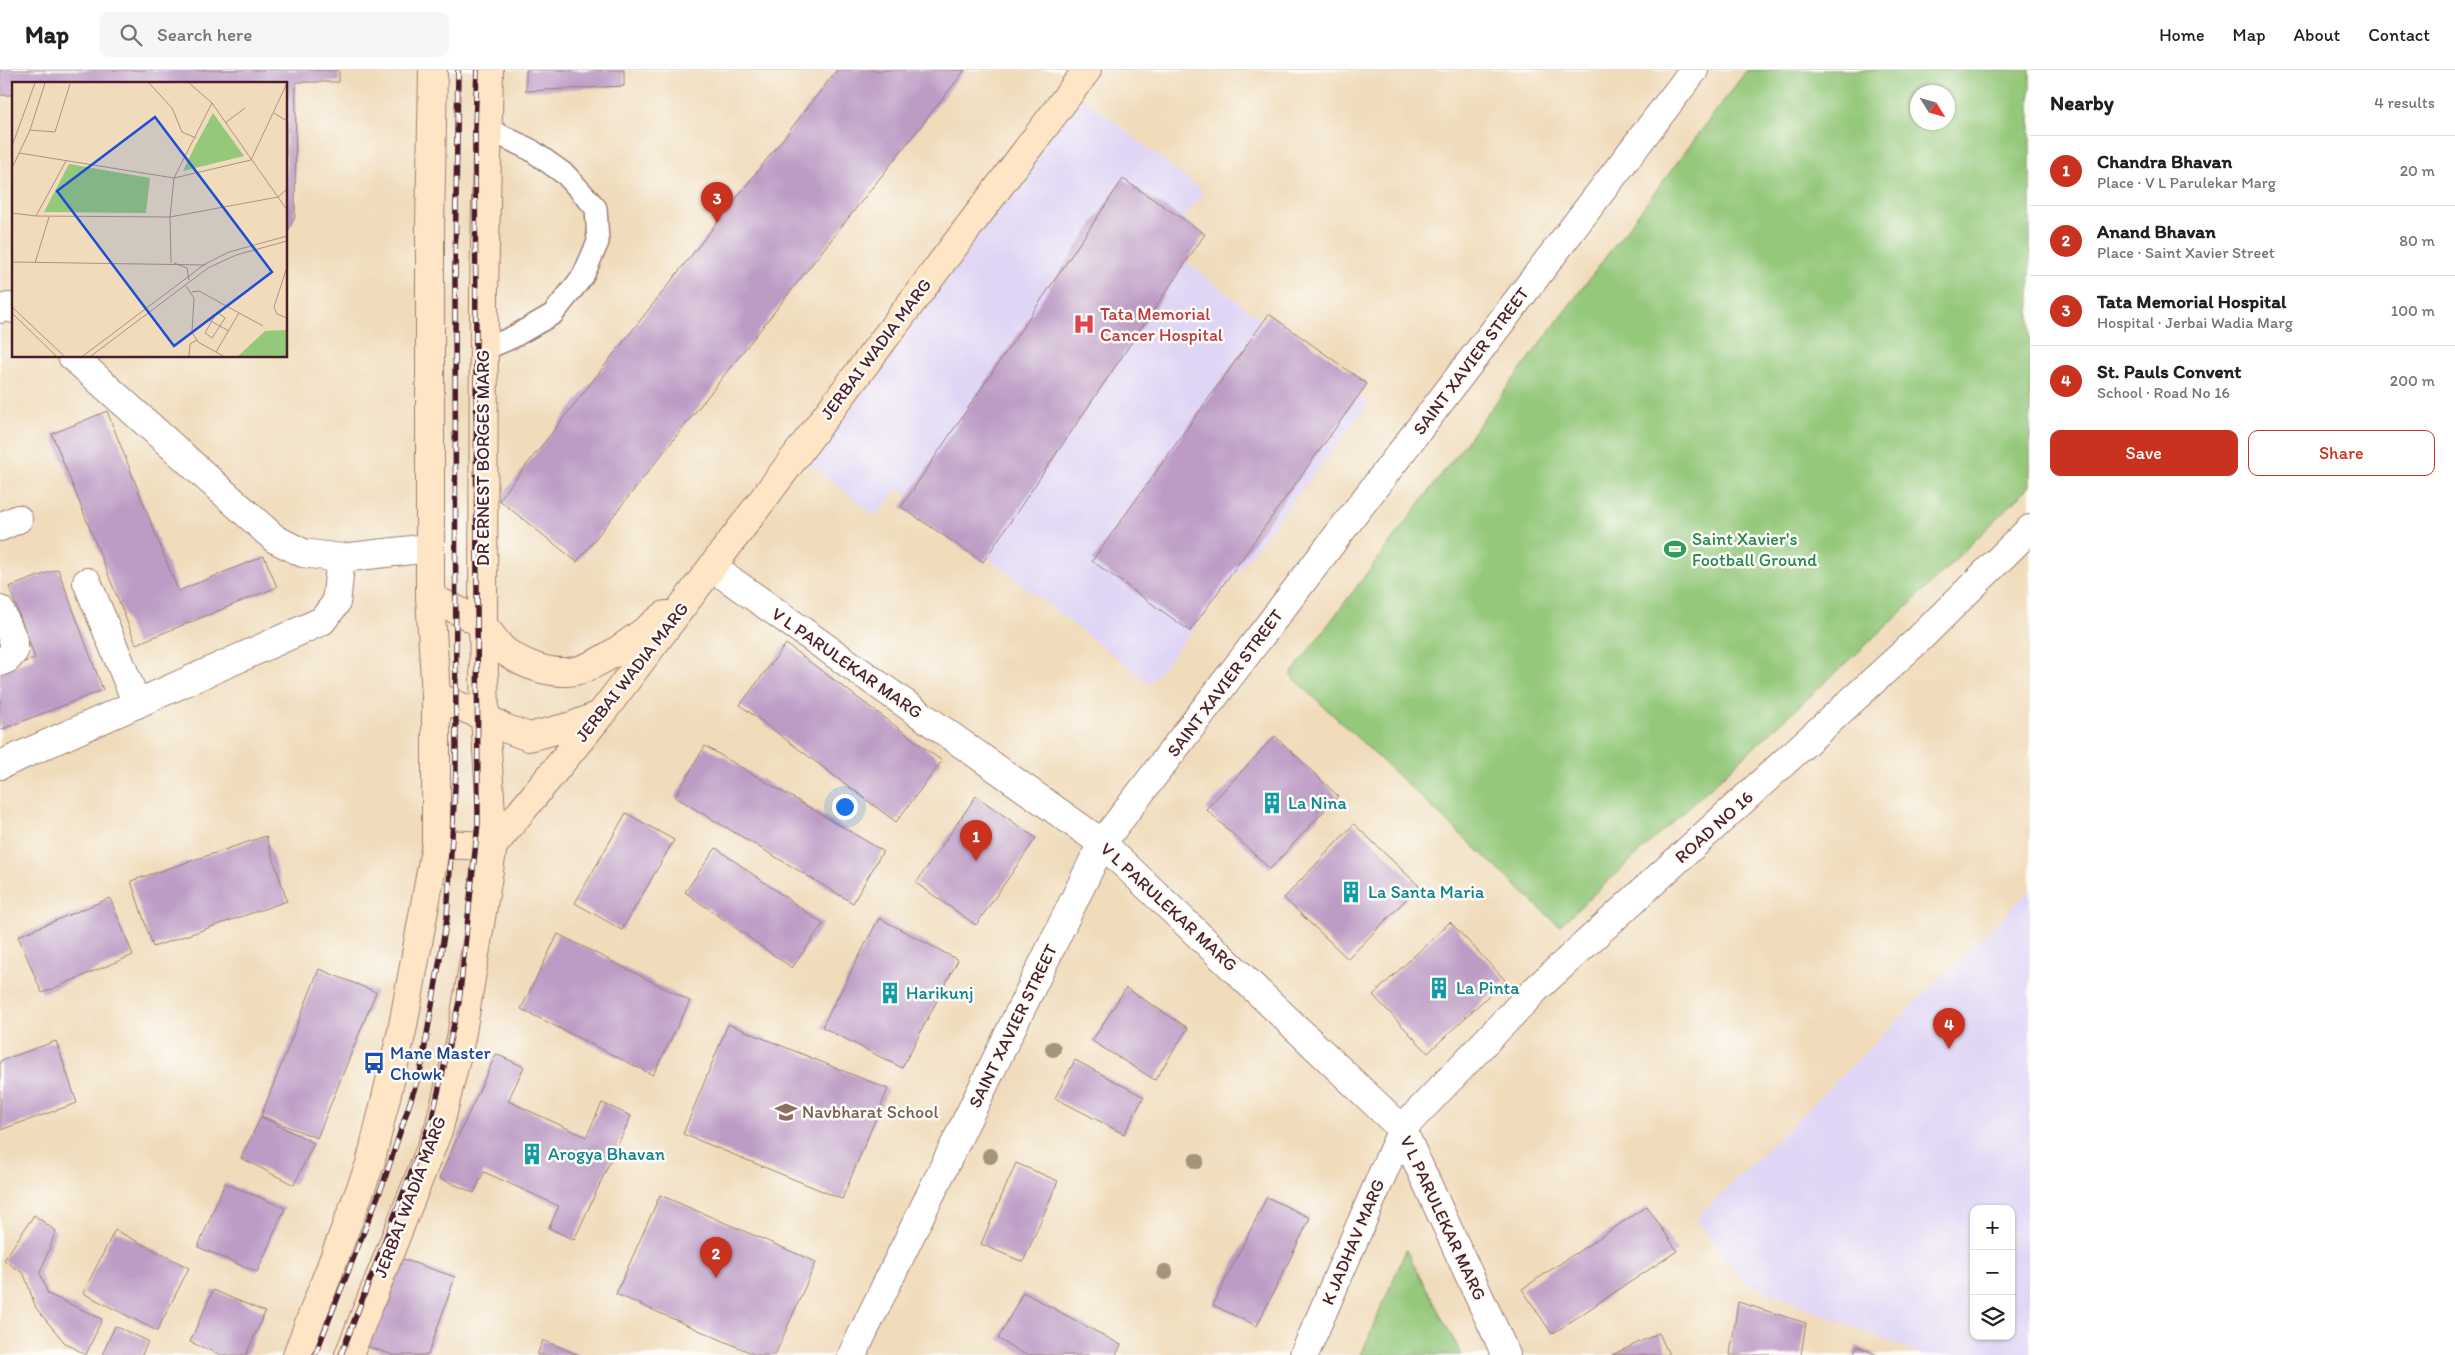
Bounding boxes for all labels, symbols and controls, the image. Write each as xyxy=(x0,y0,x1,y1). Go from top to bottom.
search box xyxy=(99,12,449,57)
text: Map xyxy=(25,20,69,49)
icon: search xyxy=(117,21,145,49)
text: Search here xyxy=(157,23,252,46)
text: Home xyxy=(2159,24,2205,46)
text: Map xyxy=(2233,24,2266,46)
text: About xyxy=(2294,24,2340,46)
text: Contact xyxy=(2368,24,2430,46)
inset map xyxy=(12,82,288,358)
north arrow xyxy=(1910,85,1955,130)
text: Nearby xyxy=(2050,90,2114,115)
text: 4 results xyxy=(2374,93,2435,112)
text: Chandra Bhavan xyxy=(2097,150,2232,173)
text: 1 xyxy=(2062,161,2070,180)
text: 20 m xyxy=(2400,161,2435,180)
text: Place · V L Parulekar Marg xyxy=(2097,173,2276,192)
pin: 3 xyxy=(701,182,733,223)
text: Anand Bhavan xyxy=(2097,220,2216,243)
text: 2 xyxy=(2062,231,2070,250)
text: 80 m xyxy=(2399,231,2435,250)
text: Place · Saint Xavier Street xyxy=(2097,243,2275,262)
street label: JERBAI WADIA MARG xyxy=(816,274,936,424)
street label: SAINT XAVIER STREET xyxy=(1408,283,1534,439)
text: Tata Memorial Hospital xyxy=(2097,290,2286,313)
text: 3 xyxy=(2062,301,2070,320)
text: 100 m xyxy=(2391,301,2435,320)
place label: Tata Memorial Cancer Hospital xyxy=(1100,303,1223,346)
hospital icon: Tata Memorial Cancer Hospital xyxy=(1071,311,1097,337)
text: Hospital · Jerbai Wadia Marg xyxy=(2097,313,2293,332)
street label: DR ERNEST BORGES MARG xyxy=(472,350,494,566)
text: St. Pauls Convent xyxy=(2097,360,2241,383)
text: 4 xyxy=(2061,371,2071,390)
text: 200 m xyxy=(2390,371,2435,390)
text: School · Road No 16 xyxy=(2097,383,2230,402)
button: Save xyxy=(2050,430,2238,476)
button: Share xyxy=(2248,430,2435,476)
place label: Saint Xavier's Football Ground xyxy=(1692,528,1817,571)
sports icon: Saint Xavier's Football Ground xyxy=(1662,536,1688,562)
street label: JERBAI WADIA MARG xyxy=(571,598,693,746)
street label: V L PARULEKAR MARG xyxy=(767,603,927,723)
street label: SAINT XAVIER STREET xyxy=(1162,605,1288,761)
street label: ROAD NO 16 xyxy=(1670,786,1758,868)
building icon: La Nina xyxy=(1259,790,1285,816)
place label: La Nina xyxy=(1288,792,1347,814)
your location xyxy=(832,794,858,820)
pin: 1 xyxy=(960,820,992,861)
street label: V L PARULEKAR MARG xyxy=(1096,838,1242,976)
building icon: La Santa Maria xyxy=(1338,879,1364,905)
place label: La Santa Maria xyxy=(1368,881,1485,903)
street label: SAINT XAVIER STREET xyxy=(964,941,1062,1111)
building icon: La Pinta xyxy=(1426,975,1452,1001)
place label: La Pinta xyxy=(1456,977,1520,999)
building icon: Harikunj xyxy=(877,980,903,1006)
place label: Harikunj xyxy=(906,982,973,1004)
pin: 4 xyxy=(1933,1008,1965,1049)
place label: Mane Master Chowk xyxy=(390,1042,492,1085)
bus stop icon: Mane Master Chowk xyxy=(361,1050,387,1076)
school or university icon: Navbharat School xyxy=(773,1099,799,1125)
place label: Navbharat School xyxy=(802,1101,939,1123)
street label: JERBAI WADIA MARG xyxy=(369,1113,451,1281)
street label: V L PARULEKAR MARG xyxy=(1395,1132,1491,1304)
building icon: Arogya Bhavan xyxy=(519,1141,545,1167)
place label: Arogya Bhavan xyxy=(548,1143,665,1165)
street label: K JADHAV MARG xyxy=(1317,1176,1389,1308)
map controls xyxy=(1970,1205,2015,1340)
button: + xyxy=(1970,1205,2015,1250)
pin: 2 xyxy=(700,1237,732,1278)
button: − xyxy=(1970,1250,2015,1295)
button: layers xyxy=(1970,1295,2015,1340)

